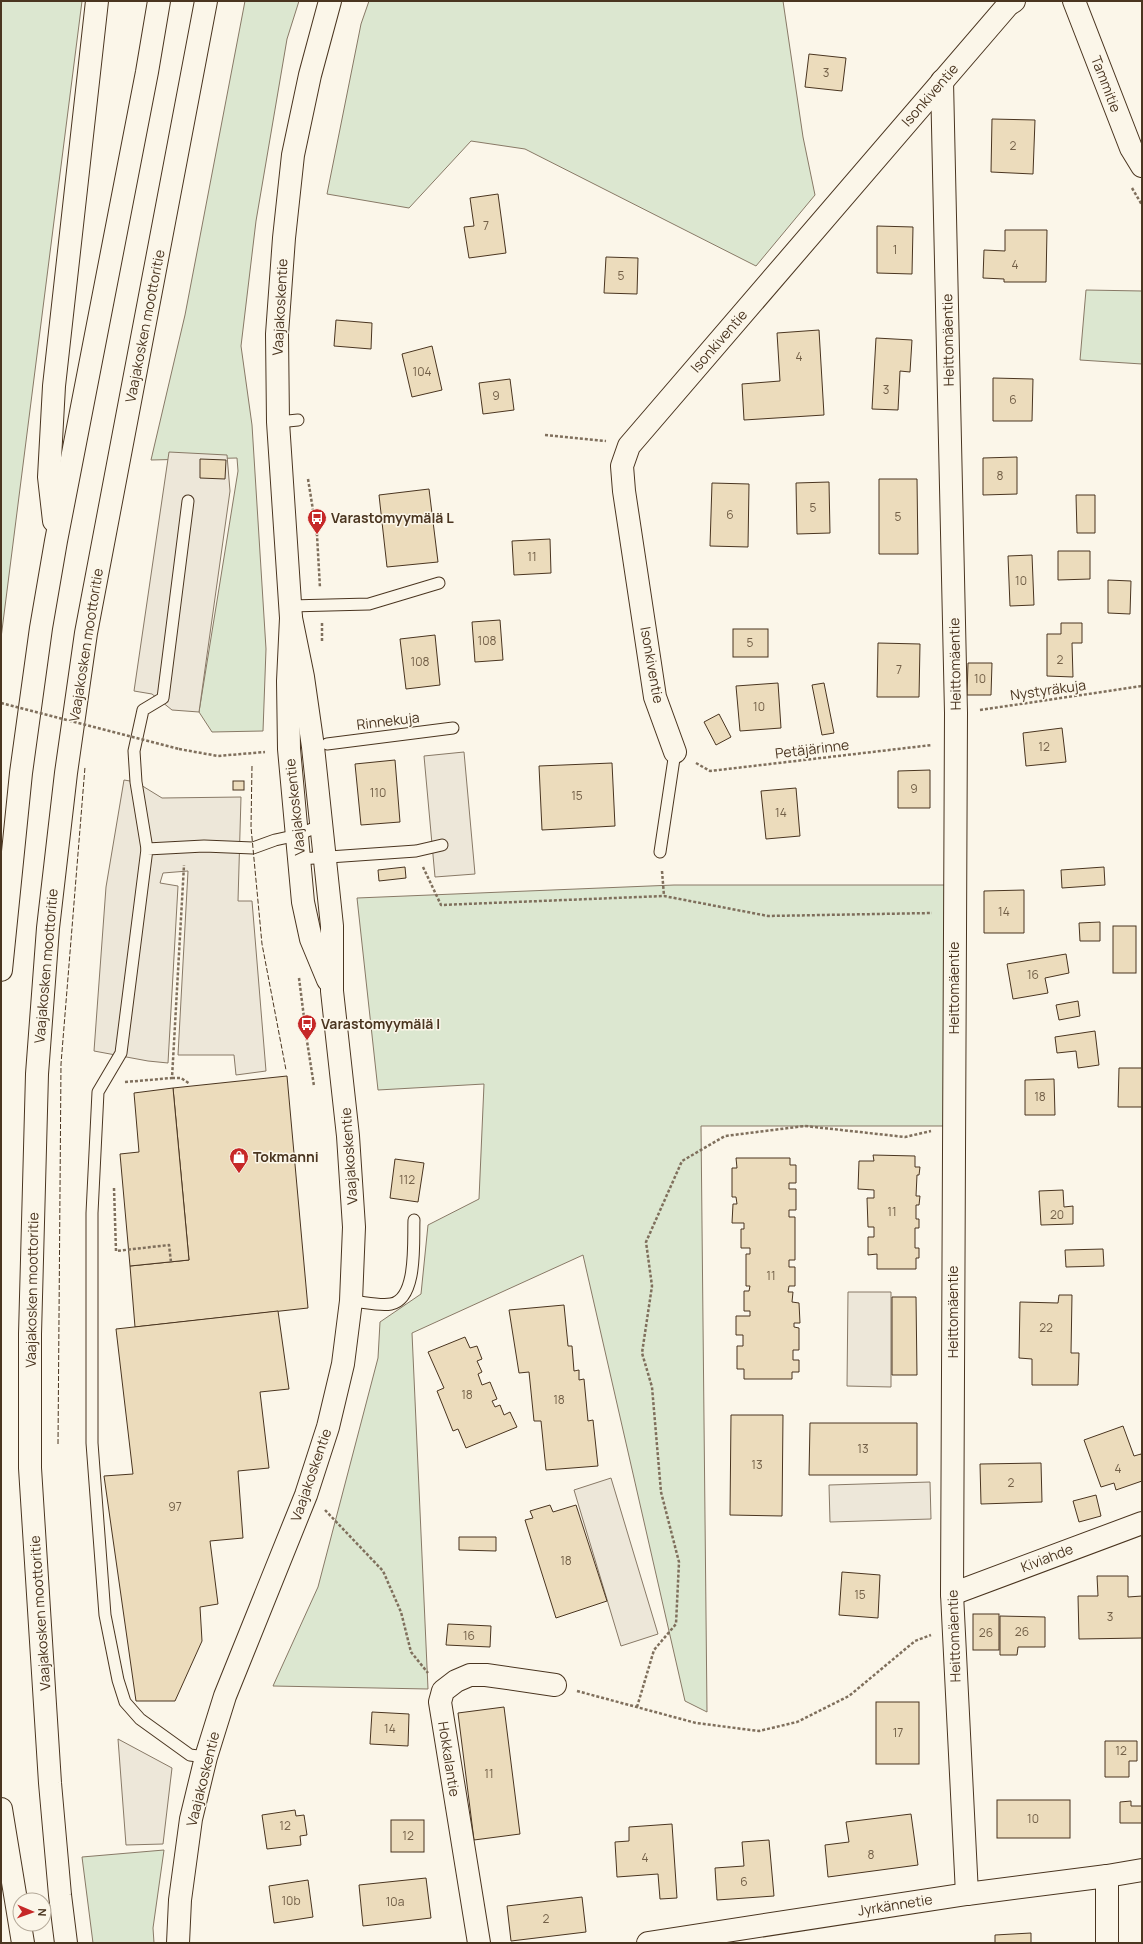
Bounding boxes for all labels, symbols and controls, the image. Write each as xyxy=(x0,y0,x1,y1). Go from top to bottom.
street label: Tammitie xyxy=(1087,53,1126,115)
street label: Isonkiventie xyxy=(897,59,962,130)
house number: 3 xyxy=(823,64,829,81)
house number: 2 xyxy=(1010,137,1017,154)
house number: 7 xyxy=(483,217,489,234)
house number: 1 xyxy=(893,241,897,258)
street label: Vaajakosken moottoritie xyxy=(120,248,169,404)
house number: 4 xyxy=(1011,256,1019,273)
street label: Vaajakoskentie xyxy=(267,258,292,356)
house number: 5 xyxy=(618,267,625,284)
street label: Heittomäentie xyxy=(937,293,958,387)
street label: Isonkiventie xyxy=(686,305,751,376)
house number: 4 xyxy=(795,348,803,365)
house number: 104 xyxy=(412,363,432,380)
house number: 3 xyxy=(883,381,889,398)
house number: 9 xyxy=(492,387,500,404)
house number: 6 xyxy=(1009,391,1017,408)
house number: 8 xyxy=(997,467,1004,484)
house number: 5 xyxy=(810,499,817,516)
house number: 6 xyxy=(726,506,734,523)
bus stop icon: Varastomyymälä L xyxy=(306,507,328,535)
place label: Varastomyymälä L xyxy=(331,508,454,527)
house number: 5 xyxy=(895,508,902,525)
house number: 11 xyxy=(527,548,537,565)
street label: Vaajakosken moottoritie xyxy=(64,567,107,723)
house number: 10 xyxy=(1015,572,1027,589)
street label: Heittomäentie xyxy=(944,617,965,711)
street label: Isonkiventie xyxy=(636,625,669,705)
house number: 108 xyxy=(478,632,497,649)
house number: 5 xyxy=(747,634,754,651)
house number: 2 xyxy=(1057,651,1064,668)
house number: 108 xyxy=(411,653,430,670)
house number: 7 xyxy=(896,661,902,678)
house number: 10 xyxy=(974,670,986,687)
street label: Nystyräkuja xyxy=(1009,675,1087,704)
house number: 10 xyxy=(753,698,765,715)
street label: Rinnekuja xyxy=(355,707,421,734)
street label: Petäjärinne xyxy=(774,735,850,762)
house number: 12 xyxy=(1038,738,1050,755)
street label: Vaajakoskentie xyxy=(280,758,309,856)
house number: 9 xyxy=(910,780,918,797)
house number: 110 xyxy=(370,784,386,801)
house number: 15 xyxy=(571,787,583,804)
house number: 14 xyxy=(775,804,787,821)
street label: Vaajakosken moottoritie xyxy=(29,888,62,1044)
house number: 14 xyxy=(998,903,1010,920)
street label: Heittomäentie xyxy=(944,942,963,1034)
house number: 16 xyxy=(1027,966,1039,983)
bus stop icon: Varastomyymälä I xyxy=(296,1013,318,1041)
place label: Varastomyymälä I xyxy=(321,1014,440,1033)
house number: 18 xyxy=(1034,1088,1046,1105)
street label: Vaajakoskentie xyxy=(336,1107,361,1205)
shop icon: Tokmanni xyxy=(228,1146,250,1174)
place label: Tokmanni xyxy=(253,1147,319,1166)
house number: 112 xyxy=(399,1171,415,1188)
house number: 11 xyxy=(887,1203,897,1220)
house number: 20 xyxy=(1050,1206,1064,1223)
street label: Vaajakosken moottoritie xyxy=(21,1212,42,1368)
street label: Heittomäentie xyxy=(943,1266,962,1358)
house number: 11 xyxy=(766,1267,776,1284)
house number: 22 xyxy=(1039,1319,1053,1336)
house number: 18 xyxy=(461,1386,473,1403)
house number: 18 xyxy=(553,1391,565,1408)
street label: Vaajakoskentie xyxy=(286,1426,335,1524)
house number: 13 xyxy=(857,1440,869,1457)
house number: 13 xyxy=(751,1456,763,1473)
house number: 4 xyxy=(1114,1460,1122,1477)
house number: 2 xyxy=(1008,1474,1015,1491)
house number: 97 xyxy=(168,1498,182,1515)
street label: Vaajakosken moottoritie xyxy=(25,1535,54,1691)
street label: Kiviahde xyxy=(1018,1539,1076,1576)
house number: 18 xyxy=(560,1552,572,1569)
house number: 15 xyxy=(854,1586,866,1603)
street label: Heittomäentie xyxy=(942,1589,965,1683)
house number: 3 xyxy=(1107,1608,1113,1625)
house number: 26 xyxy=(1015,1623,1029,1640)
house number: 26 xyxy=(979,1624,993,1641)
house number: 16 xyxy=(463,1627,475,1644)
house number: 14 xyxy=(384,1720,396,1737)
street label: Hokkalantie xyxy=(434,1720,465,1798)
house number: 17 xyxy=(893,1724,903,1741)
street label: Vaajakoskentie xyxy=(182,1729,223,1828)
house number: 12 xyxy=(1115,1742,1127,1759)
house number: 11 xyxy=(484,1765,494,1782)
house number: 10 xyxy=(1027,1810,1039,1827)
house number: 12 xyxy=(279,1817,291,1834)
house number: 12 xyxy=(402,1827,414,1844)
house number: 8 xyxy=(868,1846,875,1863)
house number: 4 xyxy=(641,1849,649,1866)
house number: 6 xyxy=(740,1873,748,1890)
street label: Jyrkännetie xyxy=(856,1889,934,1920)
north arrow xyxy=(12,1892,52,1932)
house number: 10b xyxy=(281,1892,301,1909)
house number: 10a xyxy=(386,1893,404,1910)
text: N xyxy=(35,1908,50,1917)
house number: 2 xyxy=(543,1910,550,1927)

